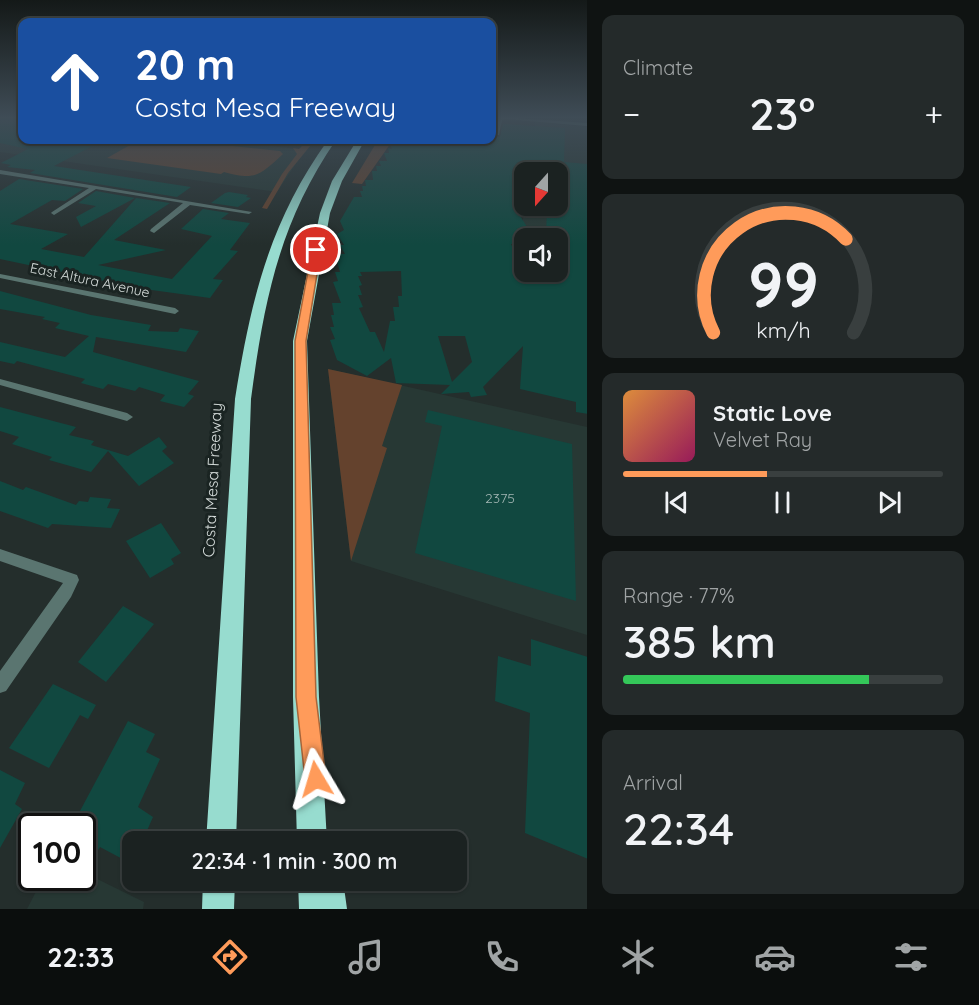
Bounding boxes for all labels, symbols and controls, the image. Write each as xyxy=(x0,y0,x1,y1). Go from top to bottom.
text: 20 m xyxy=(135,38,235,91)
icon: ahead xyxy=(36,42,114,120)
text: Climate xyxy=(623,55,693,80)
text: 23° xyxy=(749,85,815,141)
text: Costa Mesa Freeway xyxy=(135,90,396,124)
text: − xyxy=(623,93,640,134)
text: + xyxy=(924,93,943,134)
north arrow xyxy=(514,162,568,216)
map controls xyxy=(514,162,568,282)
pin xyxy=(290,224,341,275)
button: sound xyxy=(514,228,568,282)
icon: arrive xyxy=(299,233,332,266)
text: 99 xyxy=(748,245,818,323)
street label: East Altura Avenue xyxy=(28,259,152,301)
text: km/h xyxy=(756,317,810,343)
text: Static Love xyxy=(713,399,832,427)
street label: Costa Mesa Freeway xyxy=(198,402,226,558)
text: Velvet Ray xyxy=(713,427,812,452)
icon: previous xyxy=(660,486,693,519)
icon: pause xyxy=(766,486,799,519)
icon: next xyxy=(873,486,906,519)
house number: 2375 xyxy=(485,489,515,507)
text: Range · 77% xyxy=(623,583,734,608)
text: 385 km xyxy=(623,613,776,669)
position arrow xyxy=(284,747,348,811)
text: Arrival xyxy=(623,770,683,795)
text: 22:34 xyxy=(623,800,734,856)
speed limit sign: 100 xyxy=(18,813,96,891)
text: 22:34 · 1 min · 300 m xyxy=(192,847,397,875)
icon: directions xyxy=(209,936,251,978)
icon: music xyxy=(345,936,387,978)
icon: phone xyxy=(481,936,523,978)
icon: climate xyxy=(617,936,659,978)
icon: car xyxy=(754,936,796,978)
icon: filters xyxy=(890,936,932,978)
text: 22:33 xyxy=(47,940,114,974)

